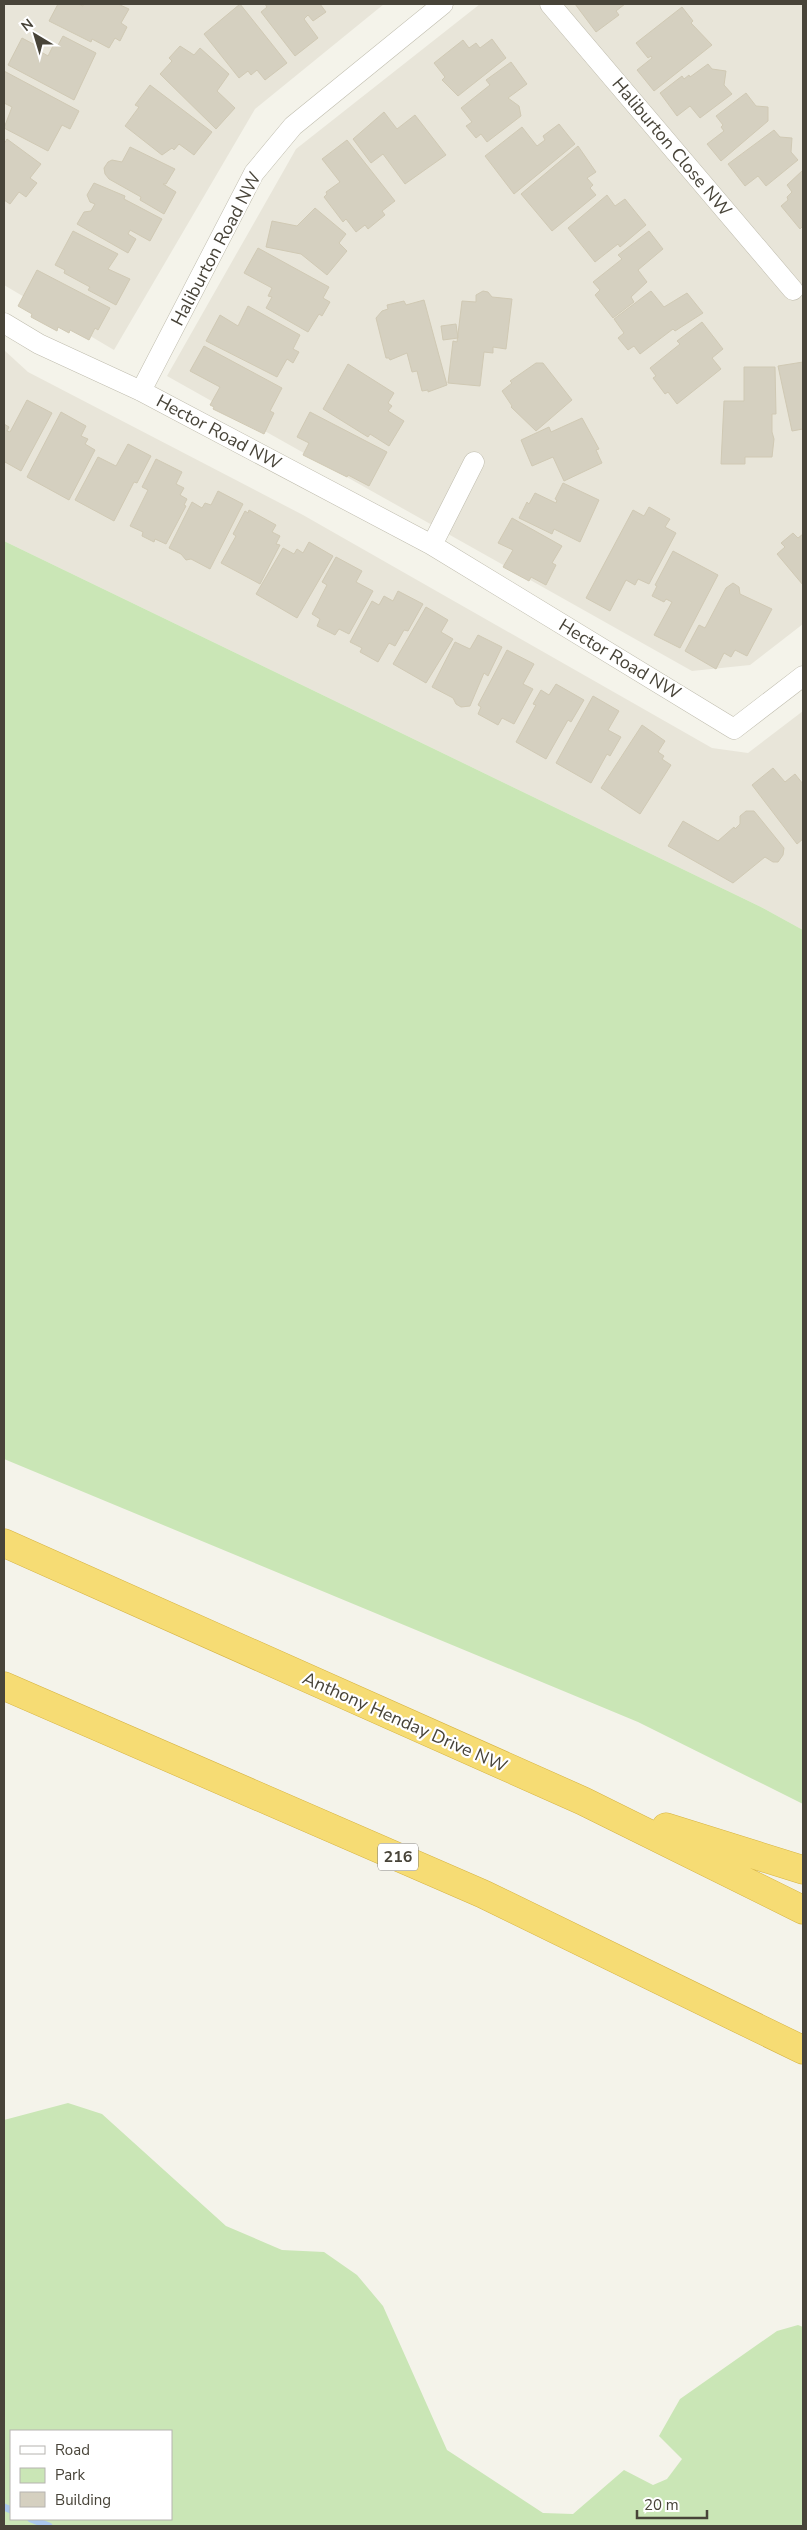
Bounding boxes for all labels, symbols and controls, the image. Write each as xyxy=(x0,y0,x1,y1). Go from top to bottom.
north arrow xyxy=(10,10,60,60)
text: N xyxy=(17,14,37,36)
street label: Haliburton Close NW xyxy=(607,72,737,222)
street label: Haliburton Road NW xyxy=(165,168,267,330)
street label: Hector Road NW xyxy=(152,389,286,475)
street label: Hector Road NW xyxy=(554,613,686,705)
street label: Anthony Henday Drive NW xyxy=(299,1666,511,1778)
road number: 216 xyxy=(378,1844,418,1870)
legend xyxy=(10,2430,172,2520)
text: Road xyxy=(55,2440,90,2460)
text: Park xyxy=(55,2465,85,2485)
scale bar xyxy=(637,2488,707,2520)
text: Building xyxy=(55,2490,111,2510)
text: 20 m xyxy=(644,2495,679,2515)

